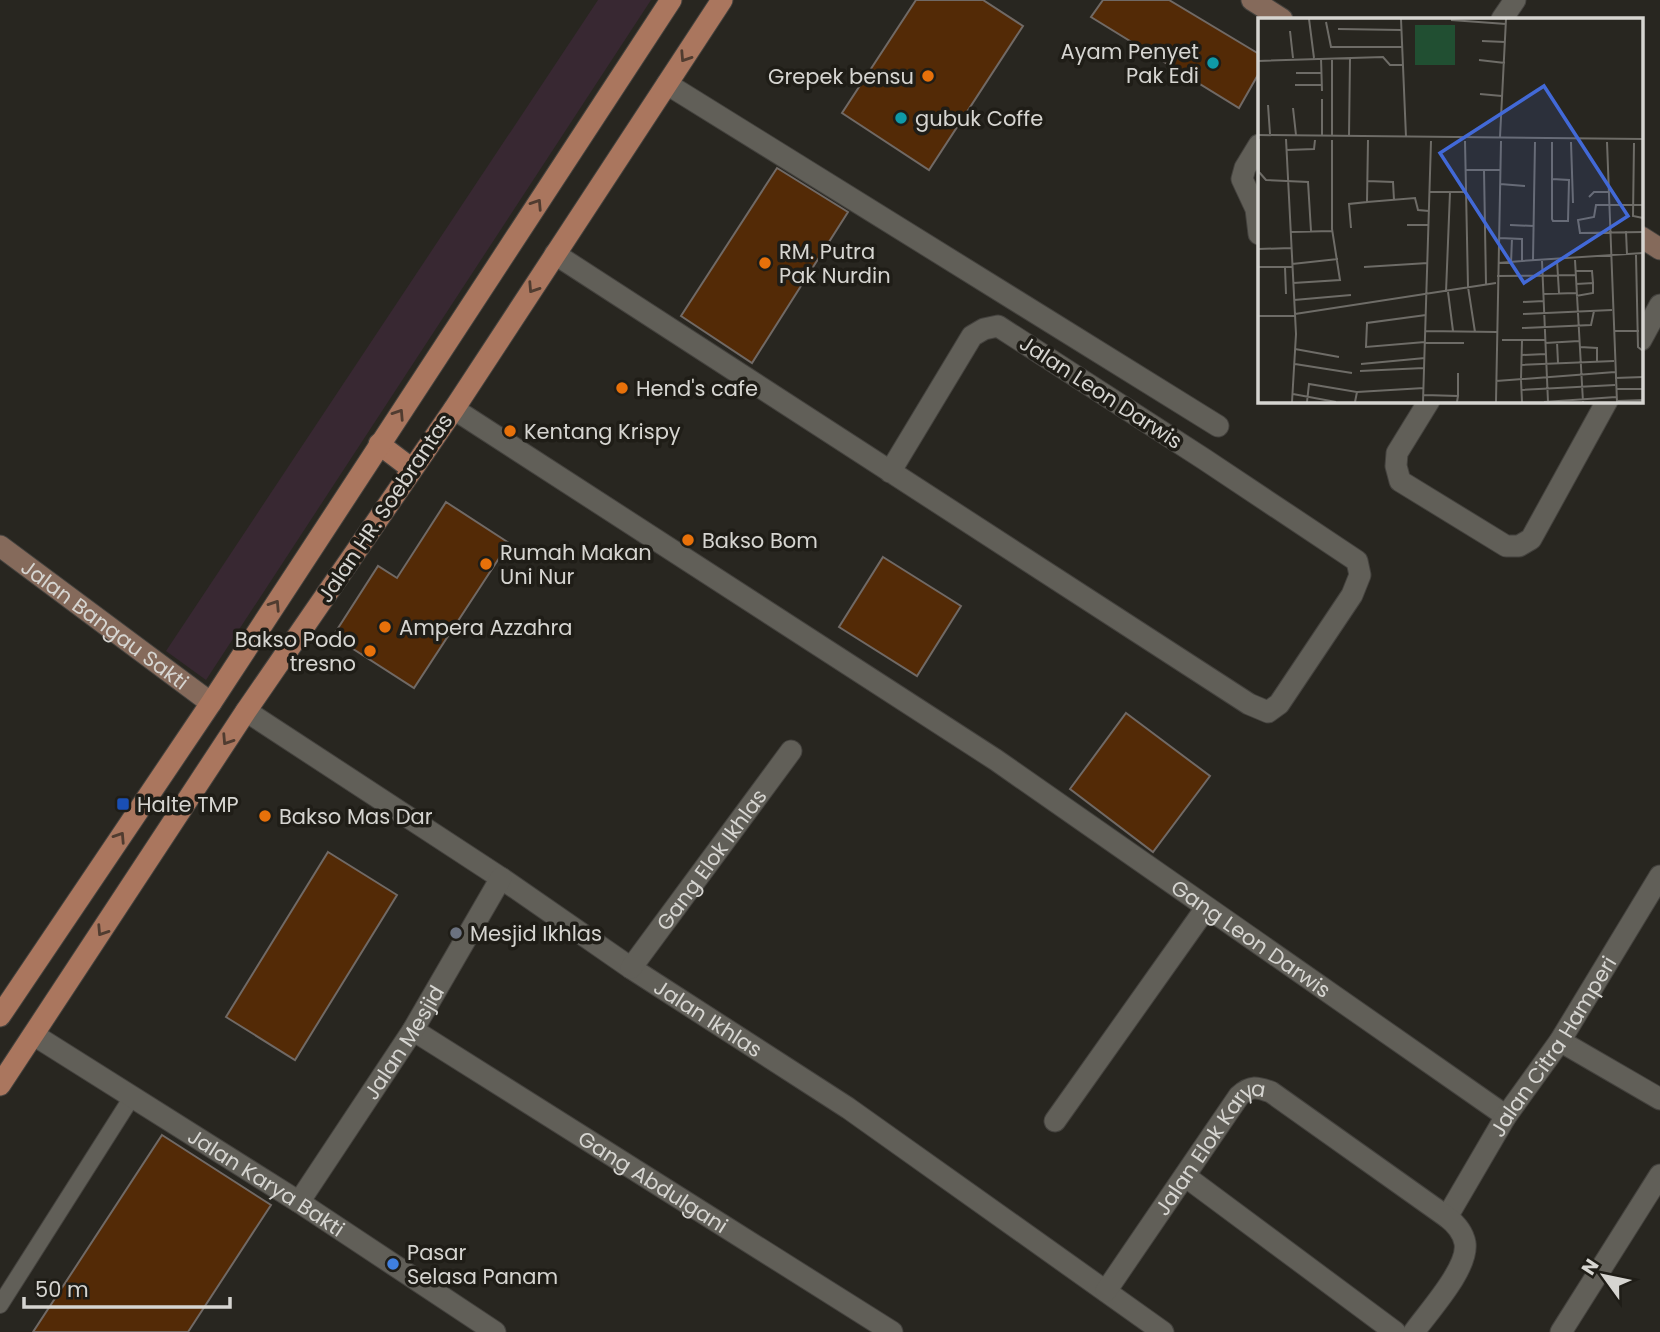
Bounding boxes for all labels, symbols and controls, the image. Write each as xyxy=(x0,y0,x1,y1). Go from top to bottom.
inset map xyxy=(1258,18,1642,402)
place label: Ayam Penyet Pak Edi xyxy=(1060,37,1199,90)
one-way arrow xyxy=(680,49,693,62)
marker: Ayam Penyet Pak Edi xyxy=(1205,55,1221,71)
place label: Grepek bensu xyxy=(768,62,914,91)
marker: Grepek bensu xyxy=(920,68,936,84)
place label: gubuk Coffe xyxy=(915,104,1043,133)
marker: gubuk Coffe xyxy=(893,110,909,126)
one-way arrow xyxy=(529,198,542,211)
place label: RM. Putra Pak Nurdin xyxy=(779,237,891,290)
marker: RM. Putra Pak Nurdin xyxy=(757,255,773,271)
one-way arrow xyxy=(529,280,541,293)
street label: Jalan Leon Darwis xyxy=(1014,328,1188,456)
place label: Hend's cafe xyxy=(636,374,758,403)
marker: Hend's cafe xyxy=(614,380,630,396)
street label: Jalan HR. Soebrantas xyxy=(311,408,459,608)
one-way arrow xyxy=(390,409,403,422)
place label: Kentang Krispy xyxy=(524,417,681,446)
marker: Kentang Krispy xyxy=(502,423,518,439)
place label: Bakso Bom xyxy=(702,526,818,555)
marker: Bakso Bom xyxy=(680,532,696,548)
place label: Rumah Makan Uni Nur xyxy=(500,538,652,591)
street label: Jalan Bangau Sakti xyxy=(15,552,195,696)
marker: Rumah Makan Uni Nur xyxy=(478,556,494,572)
one-way arrow xyxy=(267,600,279,613)
place label: Ampera Azzahra xyxy=(399,613,573,642)
marker: Ampera Azzahra xyxy=(377,619,393,635)
place label: Bakso Podo tresno xyxy=(235,625,356,678)
marker: Bakso Podo tresno xyxy=(362,643,378,659)
one-way arrow xyxy=(222,733,235,746)
street label: Gang Elok Ikhlas xyxy=(649,783,773,936)
place label: Halte TMP xyxy=(137,790,239,819)
marker: Halte TMP xyxy=(115,796,131,812)
place label: Bakso Mas Dar xyxy=(279,802,433,831)
marker: Bakso Mas Dar xyxy=(257,808,273,824)
one-way arrow xyxy=(112,832,125,845)
street label: Gang Leon Darwis xyxy=(1166,872,1337,1004)
place label: Mesjid Ikhlas xyxy=(470,919,602,948)
one-way arrow xyxy=(98,923,111,936)
marker: Mesjid Ikhlas xyxy=(448,925,464,941)
street label: Jalan Citra Hamperi xyxy=(1483,950,1623,1142)
street label: Jalan Ikhlas xyxy=(649,972,768,1064)
street label: Jalan Mesjid xyxy=(356,980,451,1105)
street label: Jalan Elok Karya xyxy=(1147,1073,1268,1221)
street label: Jalan Karya Bakti xyxy=(182,1121,350,1243)
street label: Gang Abdulgani xyxy=(573,1123,734,1240)
place label: Pasar Selasa Panam xyxy=(407,1238,558,1291)
north arrow xyxy=(1569,1241,1639,1311)
text: N xyxy=(1575,1254,1605,1280)
marker: Pasar Selasa Panam xyxy=(385,1256,401,1272)
scale bar xyxy=(24,1266,231,1310)
text: 50 m xyxy=(35,1275,89,1304)

